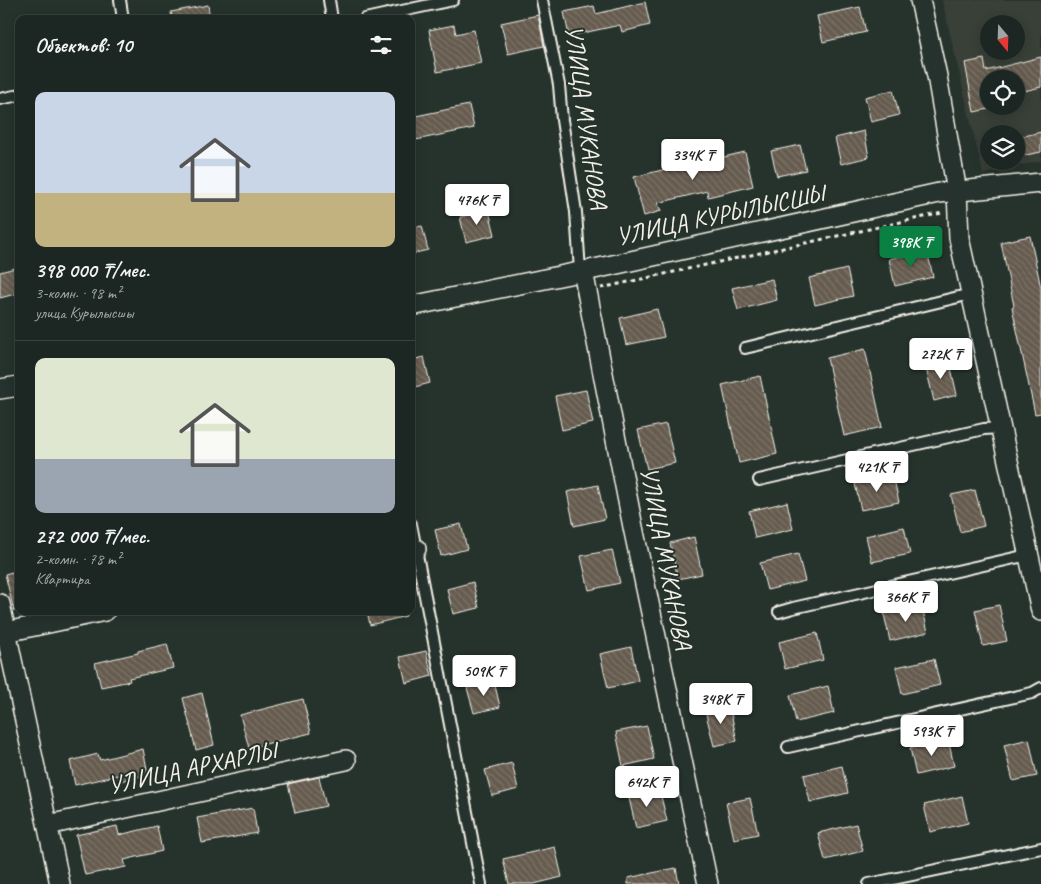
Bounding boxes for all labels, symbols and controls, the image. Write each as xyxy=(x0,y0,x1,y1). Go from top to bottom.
north arrow xyxy=(980,15,1025,60)
map controls xyxy=(980,15,1025,170)
street label: УЛИЦА МУКАНОВА xyxy=(557,23,615,213)
icon: filters xyxy=(367,31,395,59)
text: Объектов: 10 xyxy=(35,32,132,58)
button: locate xyxy=(980,70,1025,115)
icon: home xyxy=(170,125,260,215)
button: layers xyxy=(980,125,1025,170)
pin: 334K ₸ xyxy=(652,138,734,181)
text: 334K ₸ xyxy=(672,145,714,165)
street label: УЛИЦА КУРЫЛЫСШЫ xyxy=(613,176,831,253)
pin: 476K ₸ xyxy=(436,184,518,226)
text: 476K ₸ xyxy=(456,190,498,210)
pin: 398K ₸ xyxy=(870,226,952,268)
text: 398K ₸ xyxy=(890,232,932,252)
text: 398 000 ₸/мес. xyxy=(35,257,149,283)
text: 3-комн. · 98 m² xyxy=(35,283,121,303)
text: улица Курылысшы xyxy=(35,303,133,323)
pin: 272K ₸ xyxy=(900,338,982,380)
text: 272K ₸ xyxy=(920,344,962,364)
icon: home xyxy=(170,390,260,480)
pin: 421K ₸ xyxy=(836,450,918,493)
text: 421K ₸ xyxy=(856,457,898,477)
street label: УЛИЦА МУКАНОВА xyxy=(633,464,700,654)
text: 272 000 ₸/мес. xyxy=(35,523,150,549)
text: 2-комн. · 78 m² xyxy=(35,549,121,569)
text: Квартира xyxy=(35,569,90,589)
pin: 366K ₸ xyxy=(865,580,947,623)
text: 366K ₸ xyxy=(885,587,927,607)
pin: 509K ₸ xyxy=(443,654,525,697)
text: 509K ₸ xyxy=(464,661,504,681)
pin: 348K ₸ xyxy=(680,682,762,725)
text: 348K ₸ xyxy=(700,689,742,709)
pin: 593K ₸ xyxy=(891,714,973,757)
text: 593K ₸ xyxy=(912,721,952,741)
street label: УЛИЦА АРХАРЛЫ xyxy=(105,734,284,801)
pin: 642K ₸ xyxy=(606,766,688,808)
text: 642K ₸ xyxy=(626,772,668,792)

